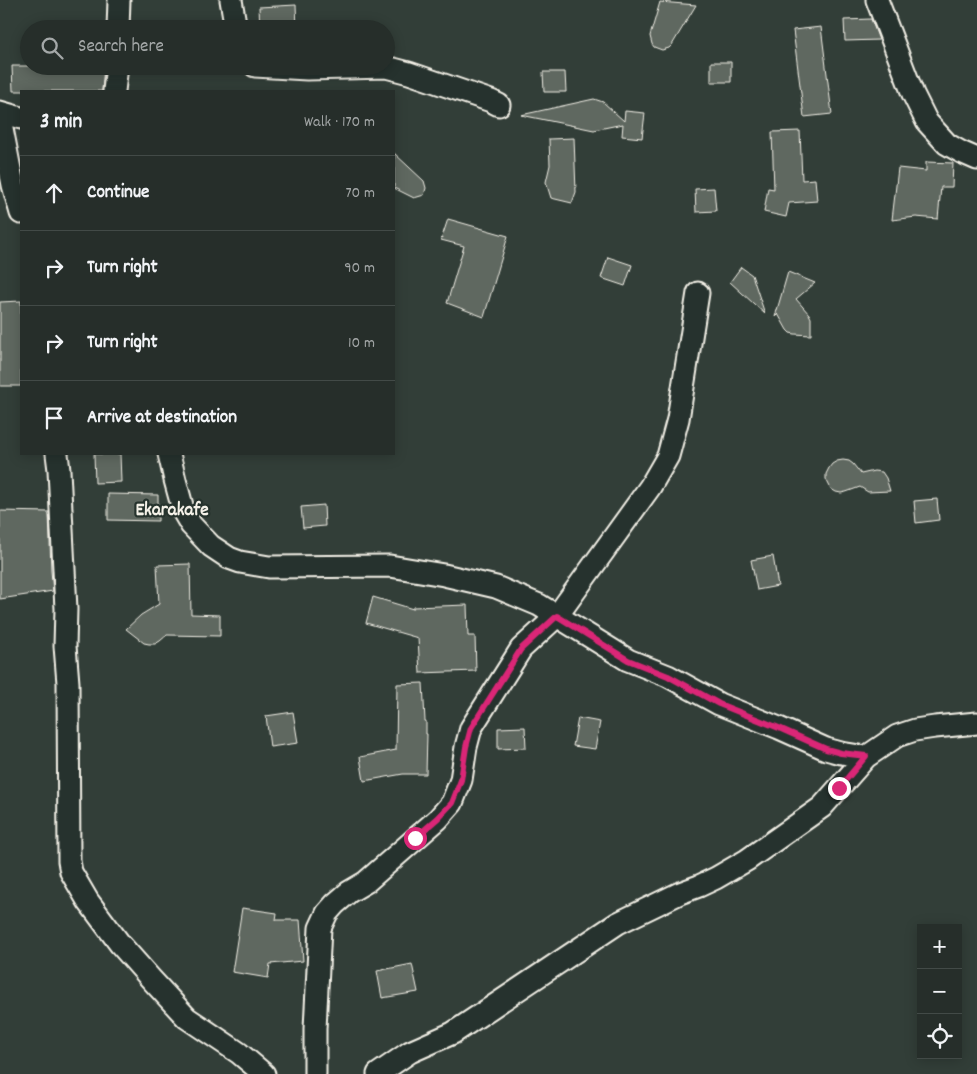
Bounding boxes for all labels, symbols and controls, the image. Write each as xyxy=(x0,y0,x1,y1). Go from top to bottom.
search box xyxy=(20,20,395,75)
icon: search xyxy=(38,34,66,62)
text: Search here xyxy=(78,34,164,61)
text: 3 min xyxy=(40,108,82,138)
text: Walk · 170 m xyxy=(304,111,375,134)
icon: ahead xyxy=(40,179,68,207)
text: Continue xyxy=(87,180,149,207)
text: 70 m xyxy=(345,182,375,205)
icon: right xyxy=(40,254,68,282)
text: Turn right xyxy=(87,255,158,282)
text: 90 m xyxy=(344,257,375,280)
icon: right xyxy=(40,329,68,357)
text: Turn right xyxy=(87,330,158,357)
text: 10 m xyxy=(348,332,375,355)
icon: arrive xyxy=(40,404,68,432)
text: Arrive at destination xyxy=(87,405,237,432)
district label: Ekarakafe xyxy=(135,498,209,525)
route end xyxy=(828,777,851,800)
route start xyxy=(404,827,427,850)
map controls xyxy=(917,924,962,1059)
button: + xyxy=(917,924,962,969)
button: − xyxy=(917,969,962,1014)
button: locate xyxy=(917,1014,962,1059)

